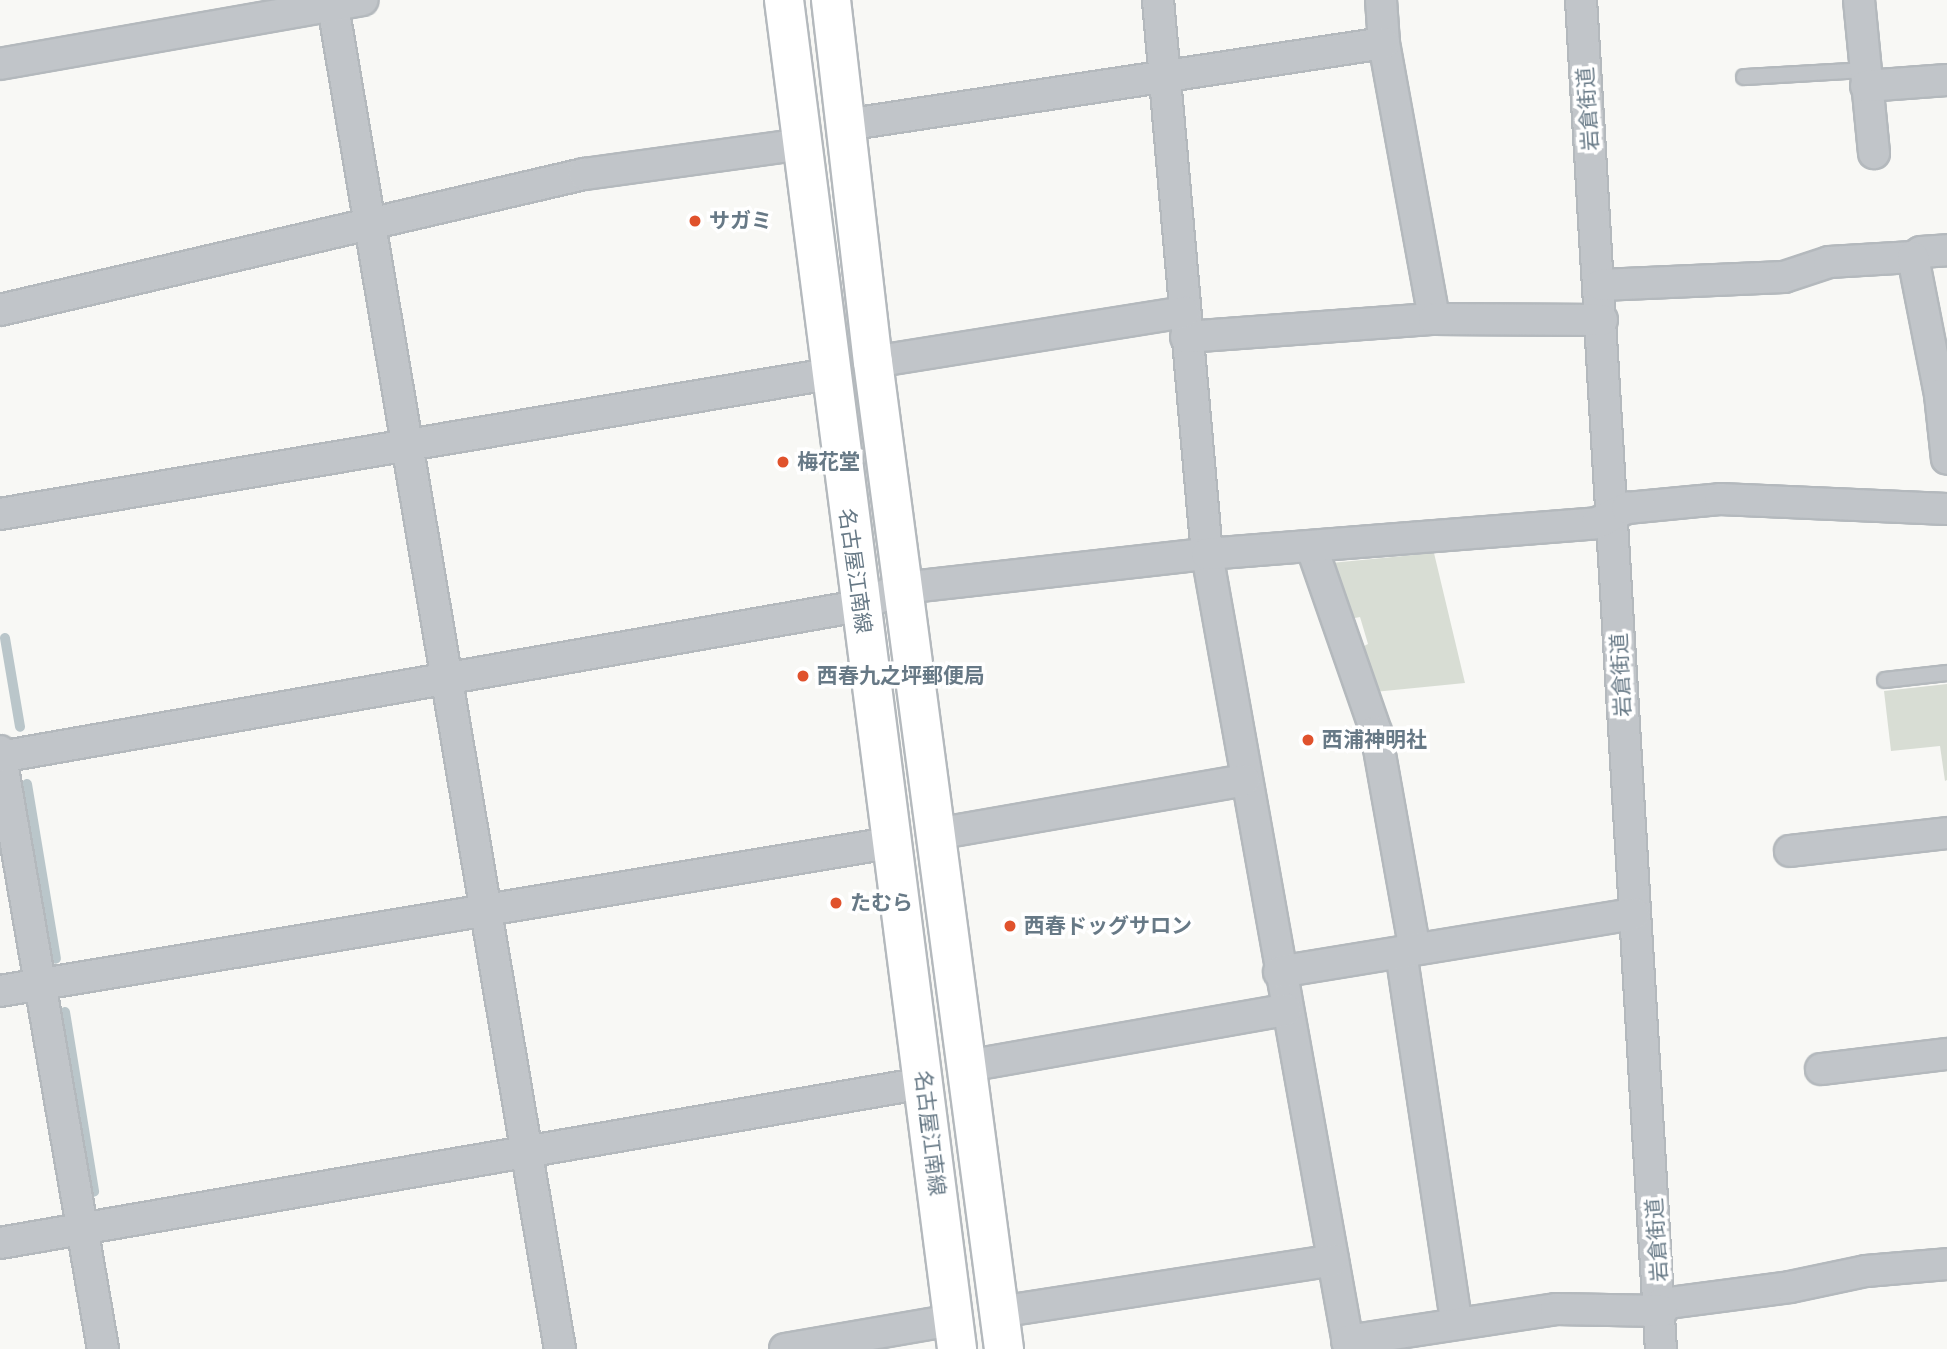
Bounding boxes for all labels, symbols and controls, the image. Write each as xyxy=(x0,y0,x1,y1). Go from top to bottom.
street label: 岩倉街道 xyxy=(1573,66,1603,152)
place label: サガミ xyxy=(709,208,772,234)
marker: サガミ xyxy=(687,213,703,229)
place label: 梅花堂 xyxy=(797,449,860,475)
marker: 梅花堂 xyxy=(775,454,791,470)
street label: 名古屋江南線 xyxy=(834,507,876,635)
street label: 岩倉街道 xyxy=(1606,632,1636,718)
place label: 西春九之坪郵便局 xyxy=(817,663,985,689)
marker: 西春九之坪郵便局 xyxy=(795,668,811,684)
place label: 西浦神明社 xyxy=(1322,727,1427,753)
marker: 西浦神明社 xyxy=(1300,732,1316,748)
place label: たむら xyxy=(850,890,913,916)
marker: たむら xyxy=(828,895,844,911)
place label: 西春ドッグサロン xyxy=(1024,913,1192,939)
marker: 西春ドッグサロン xyxy=(1002,918,1018,934)
street label: 名古屋江南線 xyxy=(910,1069,950,1197)
street label: 岩倉街道 xyxy=(1642,1197,1672,1283)

